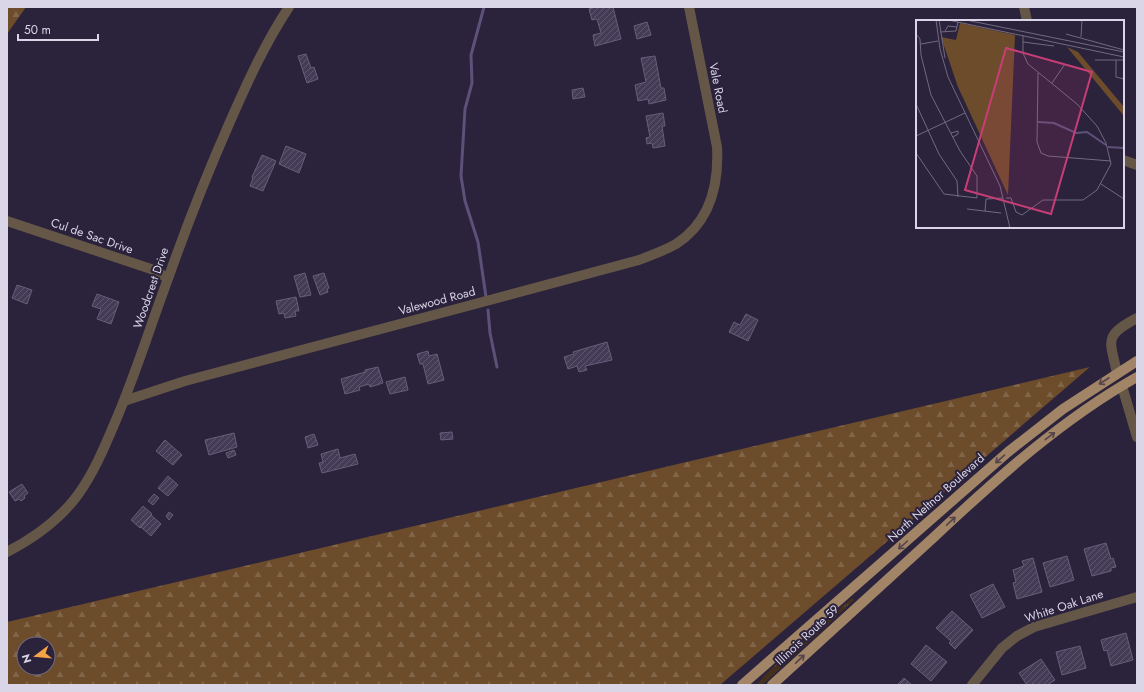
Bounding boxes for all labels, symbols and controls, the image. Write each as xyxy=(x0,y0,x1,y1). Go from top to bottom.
scale bar xyxy=(18,16,98,42)
inset map xyxy=(916,20,1124,228)
text: 50 m xyxy=(24,21,51,39)
street label: Vale Road xyxy=(704,61,732,115)
street label: Cul de Sac Drive xyxy=(48,214,136,258)
street label: Woodcrest Drive xyxy=(129,245,173,331)
street label: Valewood Road xyxy=(397,282,477,320)
one-way arrow xyxy=(1098,378,1110,386)
one-way arrow xyxy=(1044,432,1055,440)
street label: North Neltnor Boulevard xyxy=(884,450,988,546)
one-way arrow xyxy=(995,454,1005,464)
one-way arrow xyxy=(946,516,956,525)
one-way arrow xyxy=(898,540,908,549)
street label: White Oak Lane xyxy=(1022,585,1106,627)
street label: Illinois Route 59 xyxy=(771,600,843,670)
north arrow xyxy=(16,636,56,676)
text: N xyxy=(17,652,35,665)
one-way arrow xyxy=(795,654,806,663)

